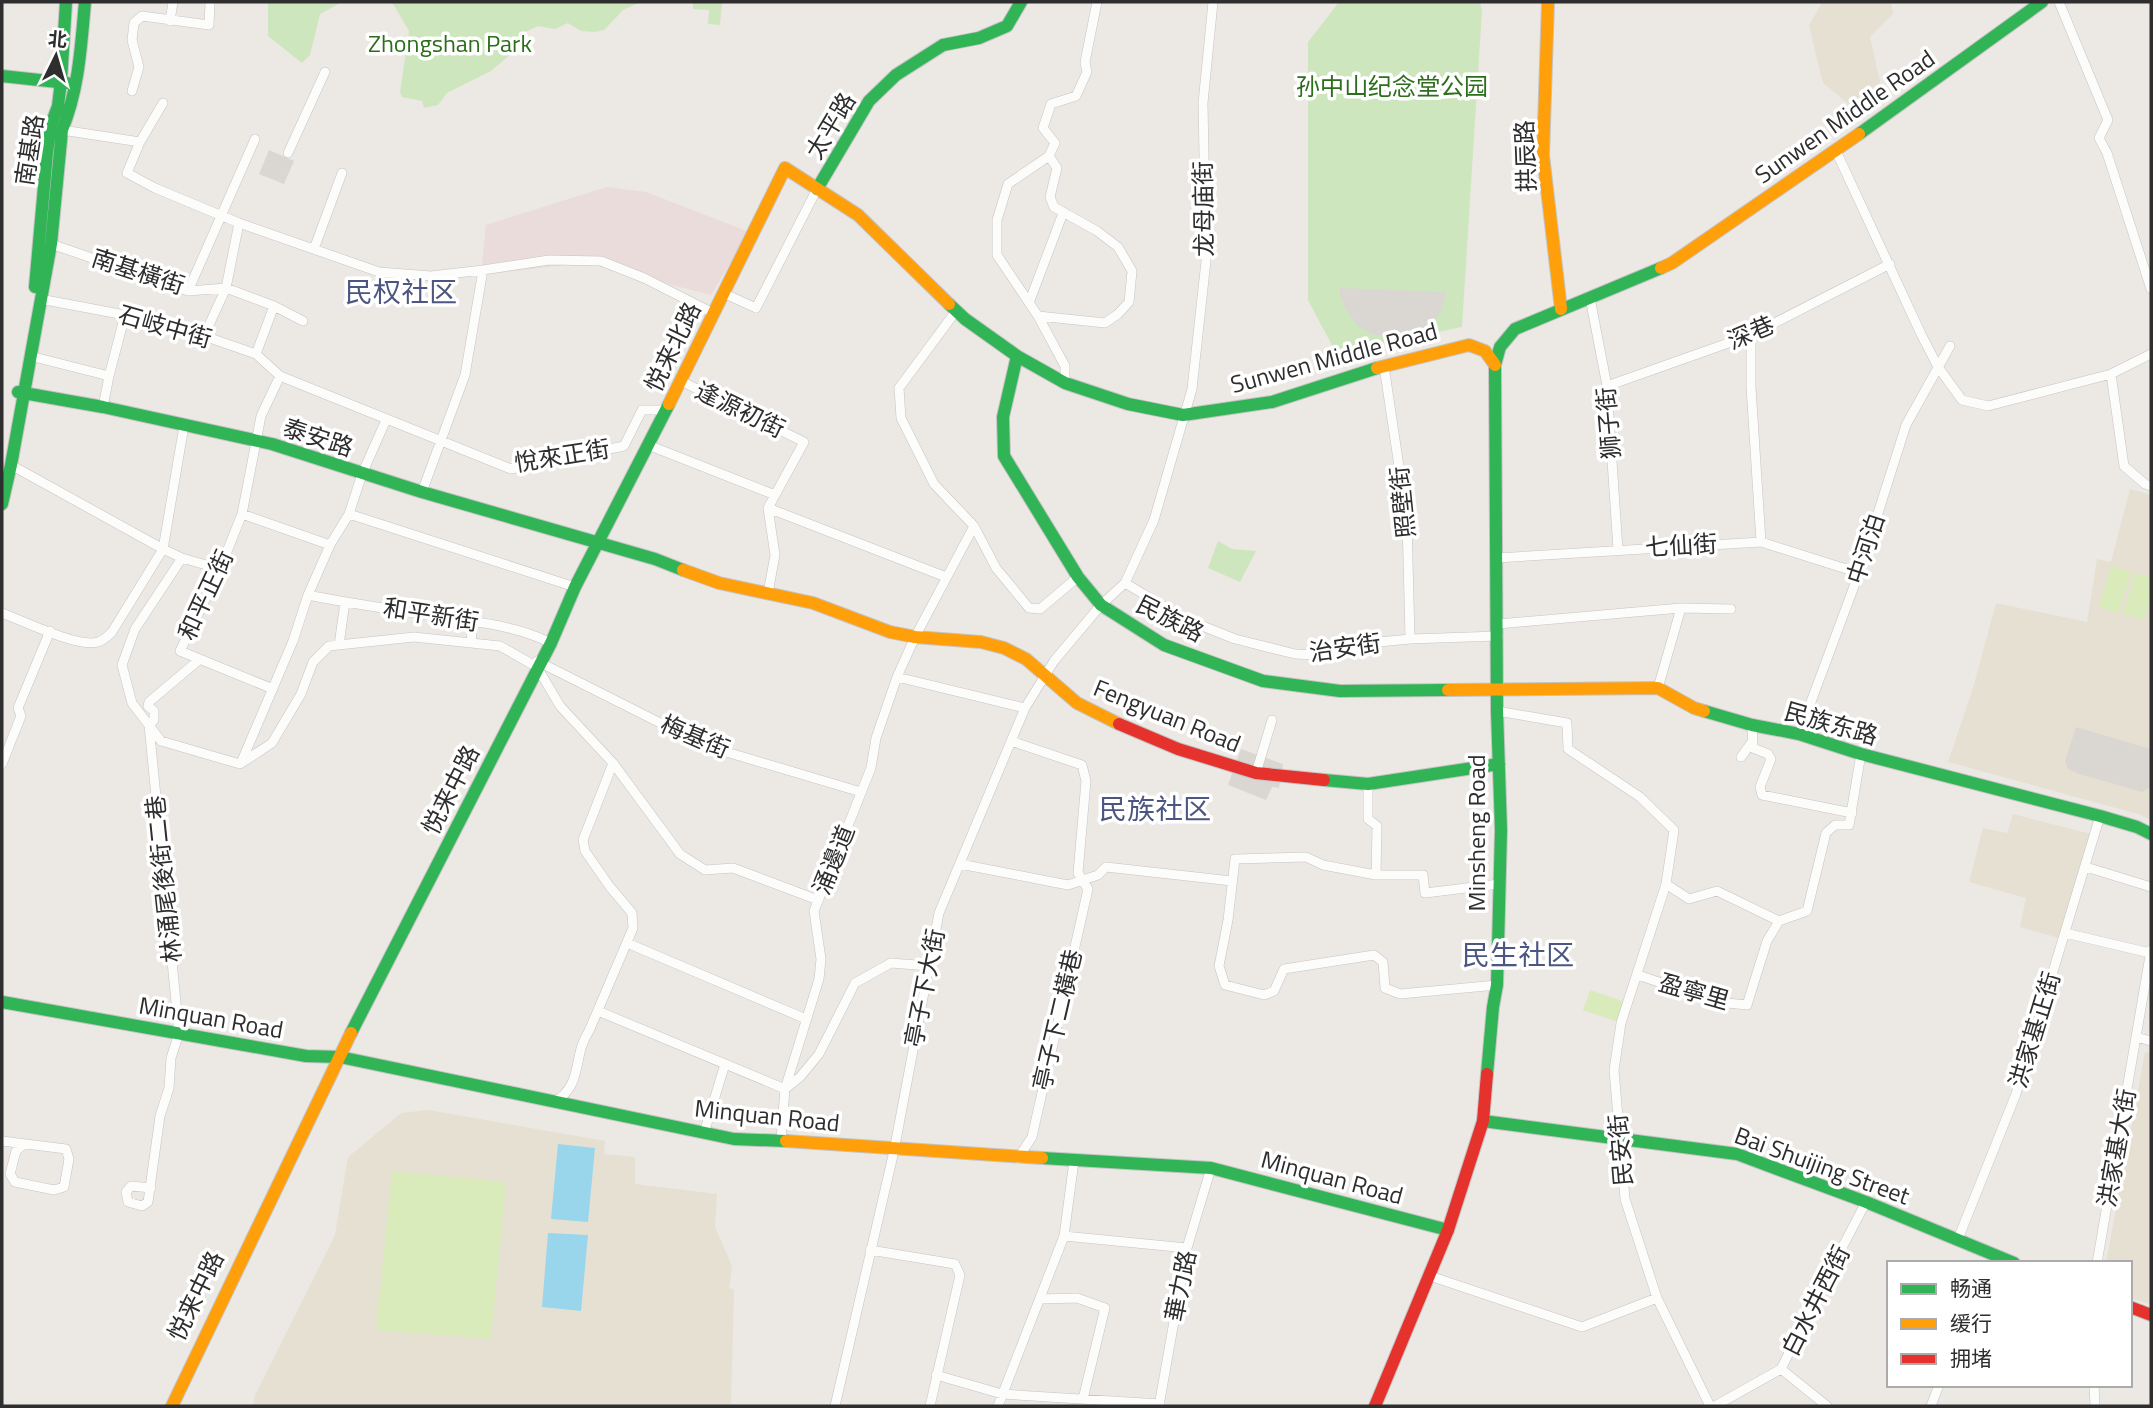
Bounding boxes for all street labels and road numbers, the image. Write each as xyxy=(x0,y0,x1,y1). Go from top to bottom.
street label: Sunwen Middle Road xyxy=(1747,40,1942,192)
street label: 太平路 xyxy=(796,85,864,166)
street label: 南基路 xyxy=(6,111,52,188)
street label: 拱辰路 xyxy=(1506,119,1544,193)
street label: 龙母庙街 xyxy=(1184,161,1222,257)
street label: 南基橫街 xyxy=(87,239,190,303)
street label: 石岐中街 xyxy=(114,296,216,357)
street label: 悦来北路 xyxy=(635,296,709,398)
street label: 深巷 xyxy=(1721,306,1780,358)
street label: Sunwen Middle Road xyxy=(1226,312,1441,402)
street label: 逢源初街 xyxy=(689,372,791,446)
street label: 狮子街 xyxy=(1587,386,1629,461)
street label: 泰安路 xyxy=(279,409,358,465)
street label: 悅來正街 xyxy=(512,430,612,480)
street label: 照壁街 xyxy=(1380,464,1424,540)
street label: 中河泊 xyxy=(1837,509,1893,588)
street label: 七仙街 xyxy=(1644,525,1718,565)
street label: 和平正街 xyxy=(168,543,242,646)
street label: 民族路 xyxy=(1130,586,1211,650)
street label: 和平新街 xyxy=(381,589,481,639)
street label: 治安街 xyxy=(1307,624,1383,670)
street label: Fengyuan Road xyxy=(1088,669,1246,761)
street label: 民族东路 xyxy=(1780,693,1882,754)
street label: 梅基街 xyxy=(655,705,736,767)
street label: 悦来中路 xyxy=(412,739,488,840)
street label: Minsheng Road xyxy=(1458,755,1494,911)
street label: 林涌尾後街二巷 xyxy=(136,794,190,965)
street label: 涌邊道 xyxy=(803,820,863,900)
street label: 亭子下大街 xyxy=(895,925,953,1050)
street label: 亭子下二橫巷 xyxy=(1023,946,1091,1094)
street label: 盈寧里 xyxy=(1655,964,1734,1018)
street label: 洪家基正街 xyxy=(1999,967,2069,1092)
street label: Minquan Road xyxy=(136,987,286,1047)
street label: 洪家基大街 xyxy=(2088,1086,2144,1210)
street label: Minquan Road xyxy=(693,1089,842,1141)
street label: 民安街 xyxy=(1599,1113,1641,1188)
street label: Bai Shuijing Street xyxy=(1730,1117,1916,1214)
street label: Minquan Road xyxy=(1257,1141,1407,1213)
street label: 白水井西街 xyxy=(1772,1239,1858,1362)
street label: 悦来中路 xyxy=(158,1245,232,1347)
street label: 華力路 xyxy=(1155,1247,1205,1325)

